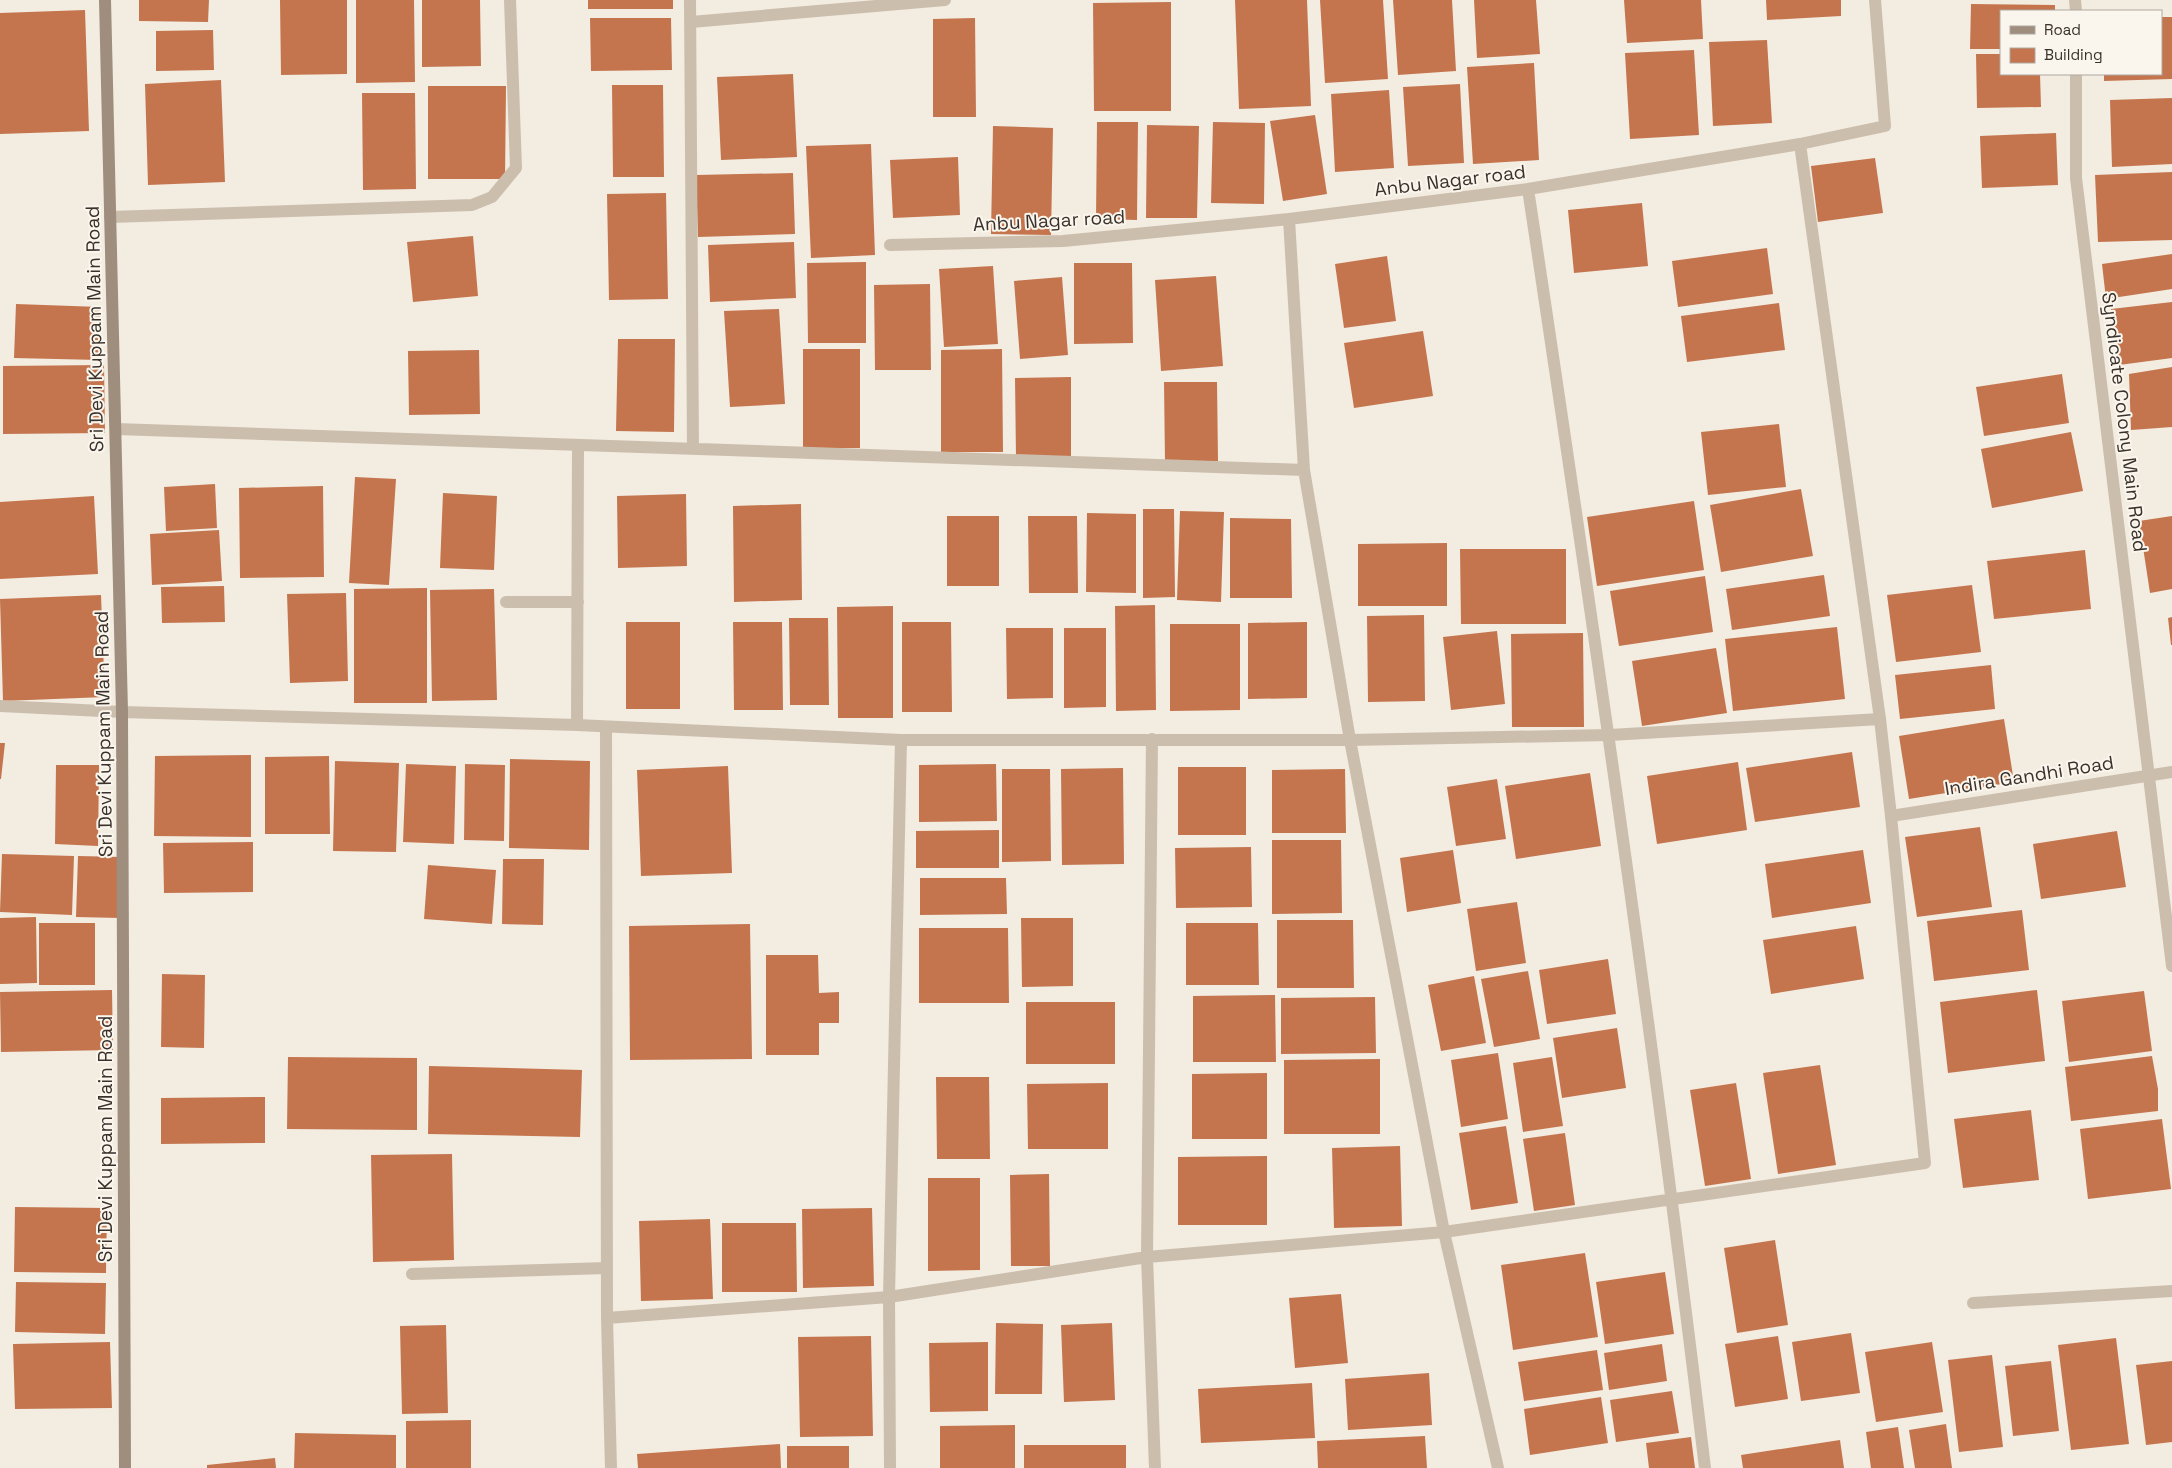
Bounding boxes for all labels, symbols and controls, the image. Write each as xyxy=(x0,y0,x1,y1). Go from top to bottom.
legend xyxy=(2000,10,2162,75)
text: Road xyxy=(2044,20,2081,39)
text: Building xyxy=(2044,45,2103,64)
street label: Anbu Nagar road xyxy=(1373,159,1527,202)
street label: Anbu Nagar road xyxy=(972,204,1126,237)
street label: Sri Devi Kuppam Main Road xyxy=(80,206,109,452)
street label: Syndicate Colony Main Road xyxy=(2096,291,2153,553)
street label: Sri Devi Kuppam Main Road xyxy=(89,611,118,857)
street label: Indira Gandhi Road xyxy=(1943,750,2115,801)
street label: Sri Devi Kuppam Main Road xyxy=(93,1016,118,1262)

